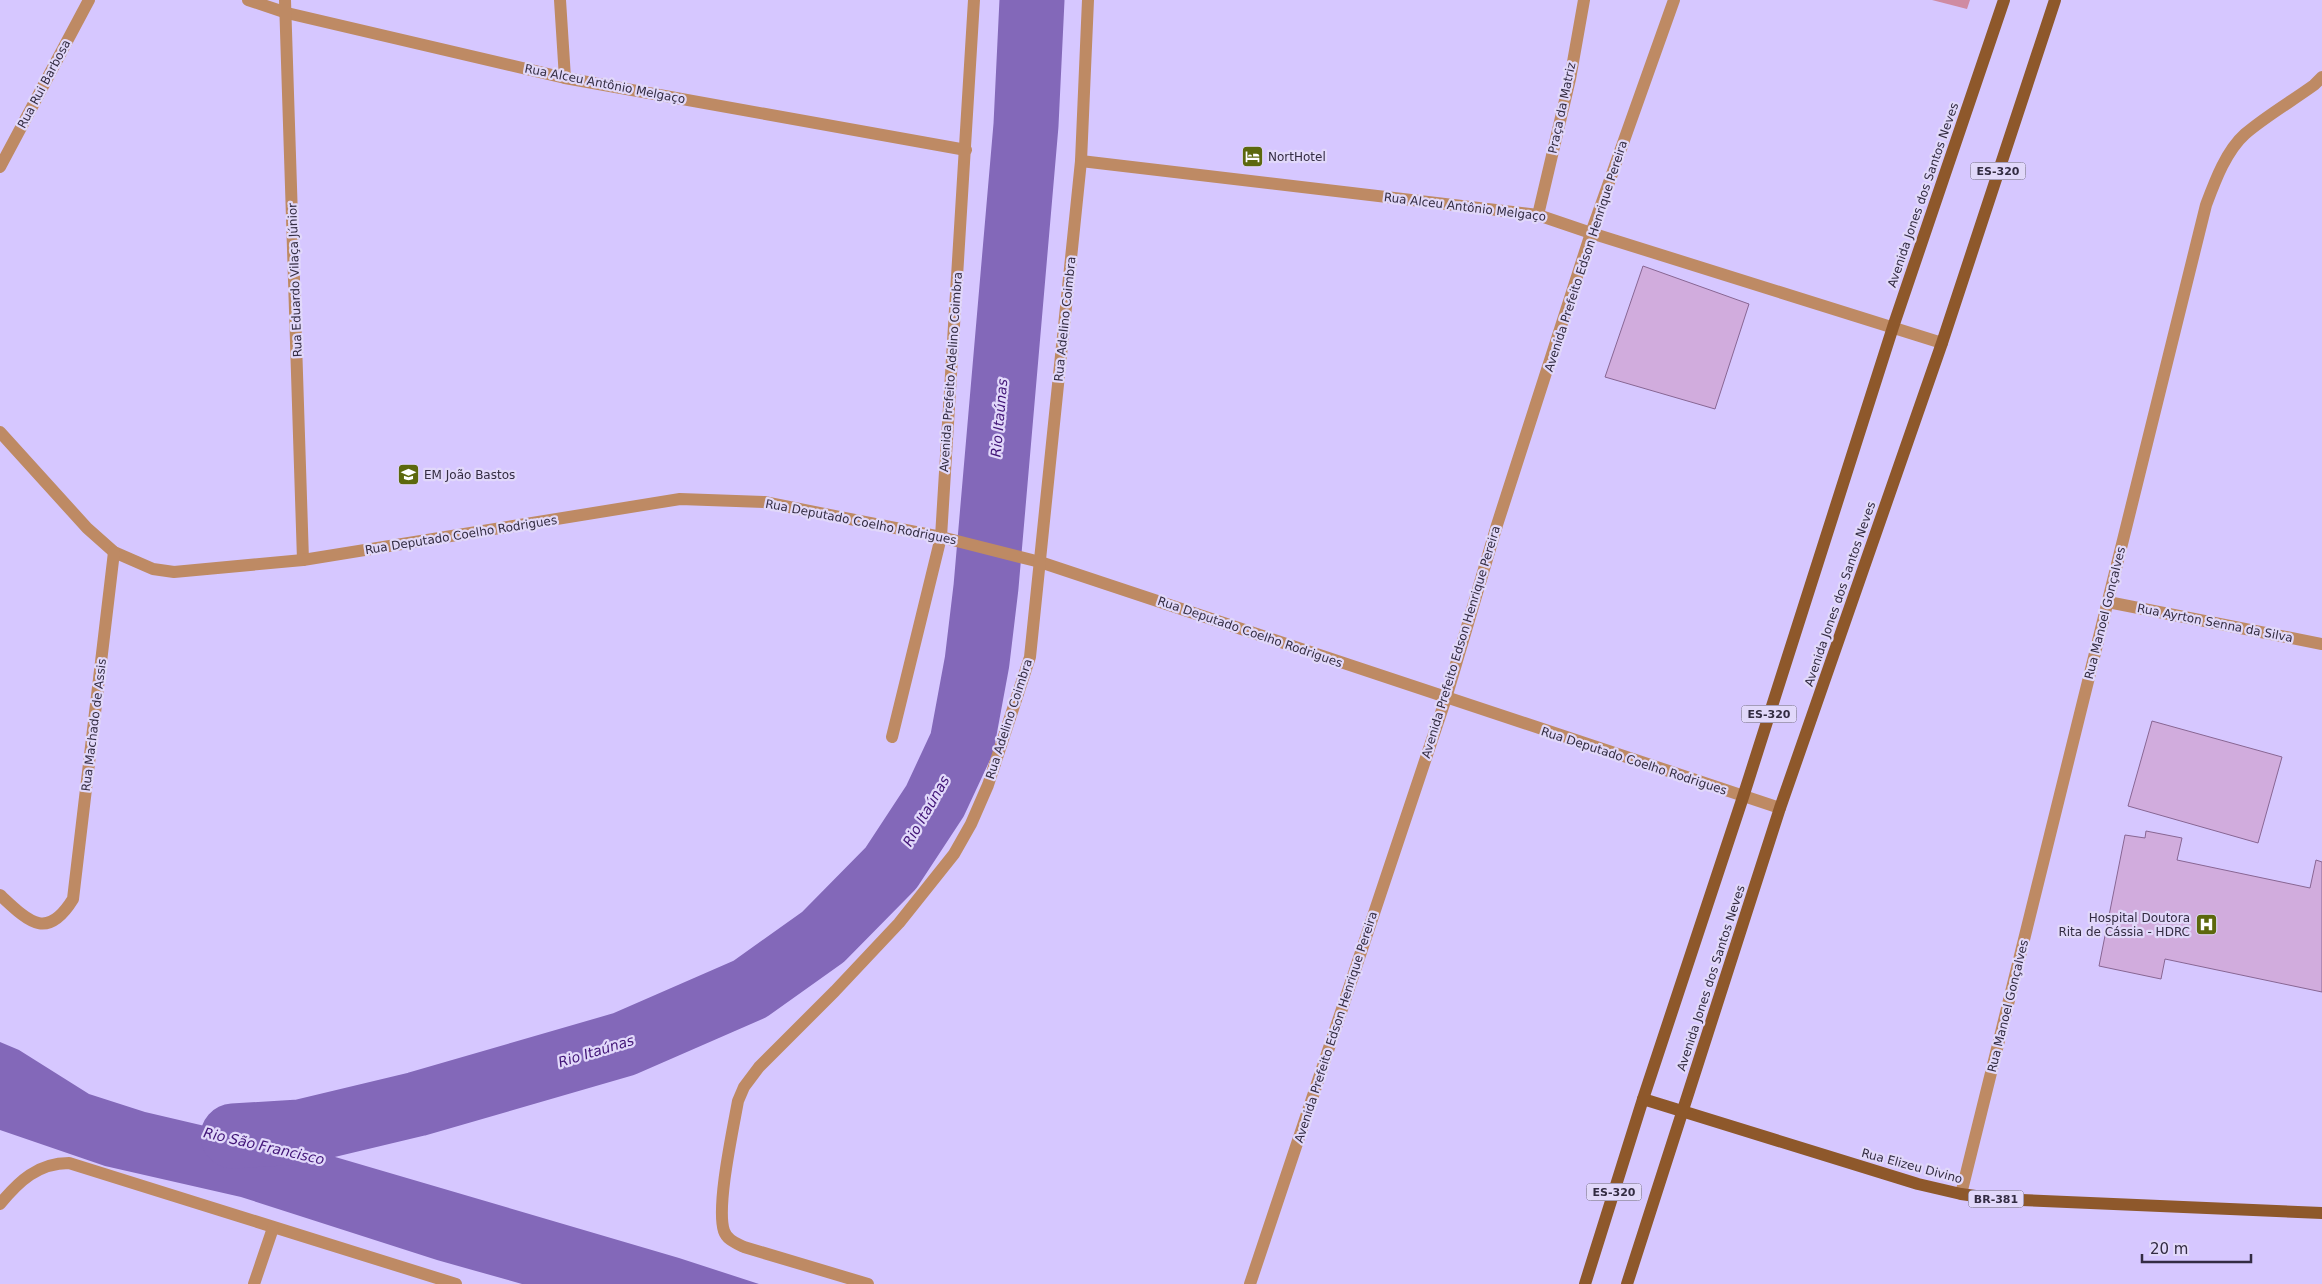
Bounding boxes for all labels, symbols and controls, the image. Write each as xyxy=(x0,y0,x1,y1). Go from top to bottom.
street label: Rua Rui Barbosa xyxy=(15,37,73,131)
street label: Praça da Matriz xyxy=(1546,61,1578,155)
street label: Rua Alceu Antônio Melgaço xyxy=(523,62,687,106)
street label: Avenida Jones dos Santos Neves xyxy=(1885,101,1961,289)
street label: Avenida Prefeito Edson Henrique Pereira xyxy=(1542,139,1630,373)
hotel icon: NortHotel xyxy=(1240,145,1264,169)
place label: NortHotel xyxy=(1268,150,1326,164)
road number: ES-320 xyxy=(1970,162,2026,180)
street label: Rua Alceu Antônio Melgaço xyxy=(1383,190,1547,224)
street label: Rua Eduardo Vilaça Júnior xyxy=(285,203,305,357)
street label: Rua Adelino Coimbra xyxy=(1051,256,1079,382)
street label: Avenida Prefeito Adelino Coimbra xyxy=(937,271,965,473)
water label: Rio Itaúnas xyxy=(988,378,1010,458)
school or university icon: EM João Bastos xyxy=(396,463,420,487)
place label: EM João Bastos xyxy=(424,468,515,482)
street label: Rua Deputado Coelho Rodrigues xyxy=(764,497,958,547)
street label: Avenida Jones dos Santos Neves xyxy=(1802,500,1878,688)
street label: Rua Deputado Coelho Rodrigues xyxy=(364,513,558,557)
street label: Avenida Prefeito Edson Henrique Pereira xyxy=(1419,524,1503,760)
street label: Rua Manoel Gonçalves xyxy=(2082,545,2128,681)
street label: Rua Deputado Coelho Rodrigues xyxy=(1156,594,1344,670)
street label: Rua Ayrton Senna da Silva xyxy=(2136,601,2294,645)
street label: Rua Adelino Coimbra xyxy=(983,657,1035,781)
street label: Rua Machado de Assis xyxy=(79,658,109,792)
road number: ES-320 xyxy=(1742,706,1796,722)
street label: Rua Deputado Coelho Rodrigues xyxy=(1539,724,1729,798)
water label: Rio Itaúnas xyxy=(899,773,953,849)
street label: Avenida Jones dos Santos Neves xyxy=(1674,883,1748,1073)
street label: Avenida Prefeito Edson Henrique Pereira xyxy=(1292,910,1380,1144)
place label: Hospital Doutora Rita de Cássia - HDRC xyxy=(2058,911,2190,939)
hospital icon: Hospital Doutora Rita de Cássia - HDRC xyxy=(2194,913,2218,937)
street label: Rua Manoel Gonçalves xyxy=(1985,938,2031,1074)
water label: Rio Itaúnas xyxy=(556,1032,636,1070)
water label: Rio São Francisco xyxy=(202,1124,326,1168)
street label: Rua Elizeu Divino xyxy=(1860,1146,1964,1186)
road number: ES-320 xyxy=(1586,1184,1642,1200)
road number: BR-381 xyxy=(1968,1190,2024,1208)
scale bar xyxy=(2142,1232,2251,1264)
text: 20 m xyxy=(2150,1240,2188,1258)

